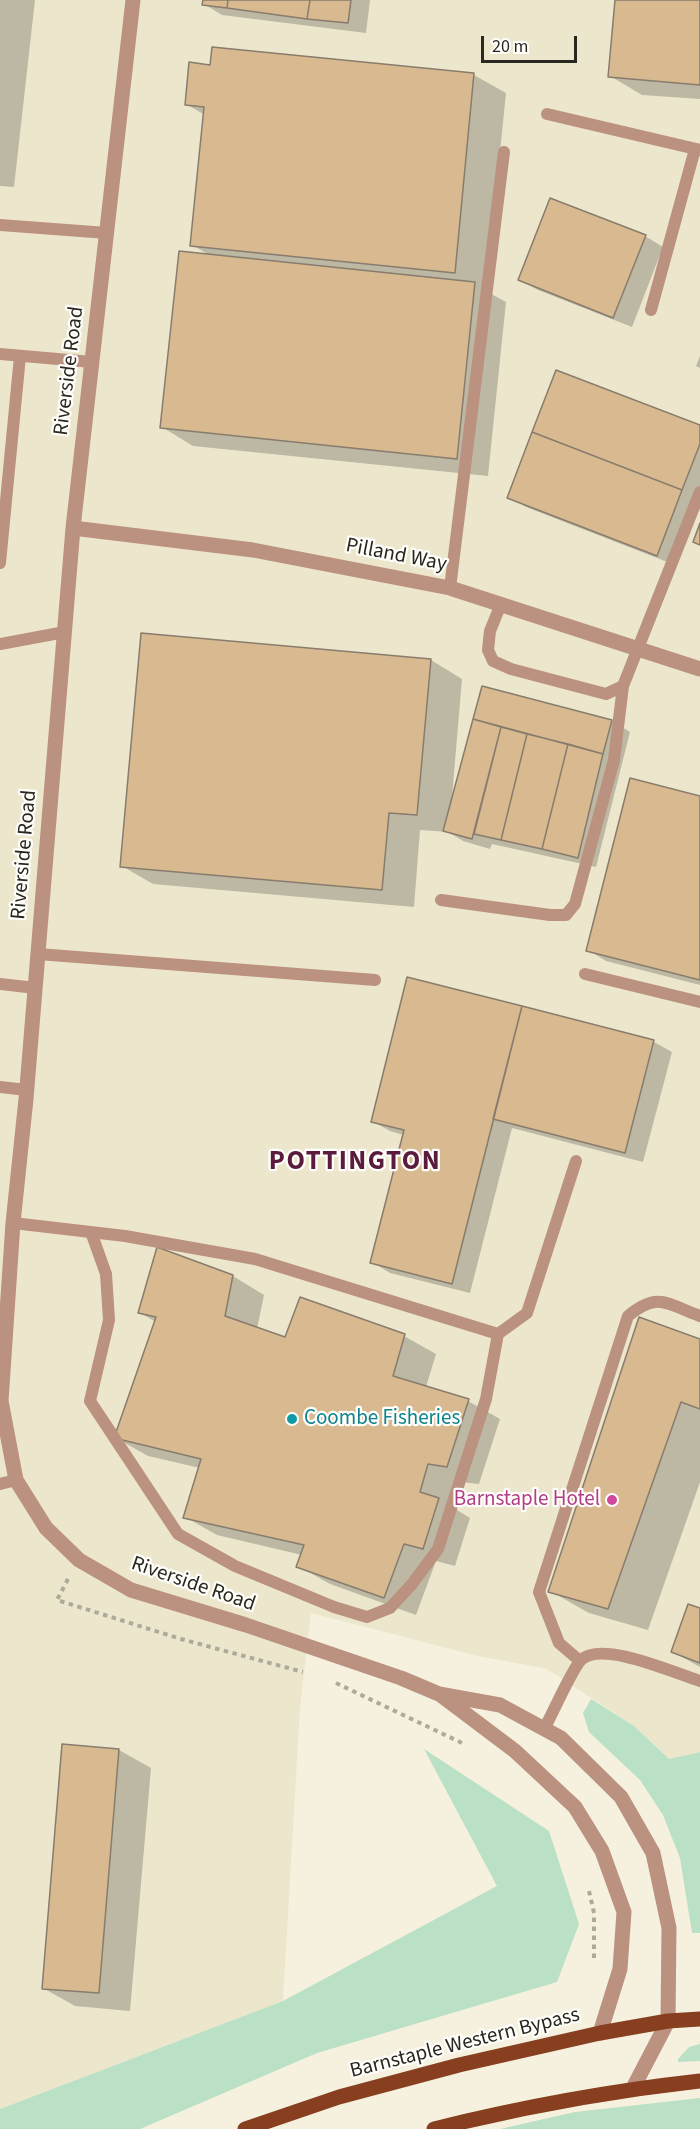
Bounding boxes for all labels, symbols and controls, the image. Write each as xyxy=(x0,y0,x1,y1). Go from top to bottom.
scale bar xyxy=(484,24,580,62)
text: 20 m xyxy=(492,34,528,59)
street label: Riverside Road xyxy=(50,305,90,437)
street label: Pilland Way xyxy=(343,534,449,578)
street label: Riverside Road xyxy=(7,789,43,921)
district label: POTTINGTON xyxy=(269,1147,441,1179)
place label: Coombe Fisheries xyxy=(304,1406,460,1432)
marker: Coombe Fisheries xyxy=(285,1412,299,1426)
place label: Barnstaple Hotel xyxy=(454,1487,600,1513)
marker: Barnstaple Hotel xyxy=(605,1493,619,1507)
street label: Riverside Road xyxy=(128,1552,258,1618)
street label: Barnstaple Western Bypass xyxy=(348,2003,582,2085)

